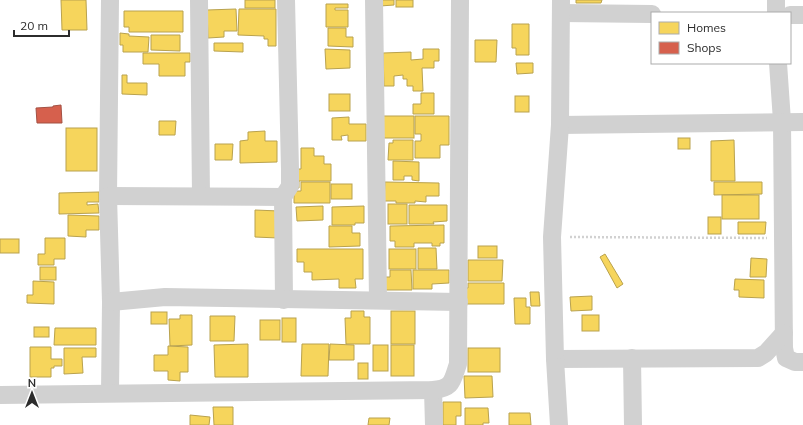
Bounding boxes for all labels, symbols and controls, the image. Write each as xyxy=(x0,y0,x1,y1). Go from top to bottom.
scale bar xyxy=(14,12,69,38)
legend xyxy=(651,12,791,64)
text: 20 m xyxy=(20,18,48,33)
text: Homes xyxy=(687,20,726,35)
text: Shops xyxy=(687,40,722,55)
north arrow xyxy=(12,373,52,413)
text: N xyxy=(28,376,36,390)

